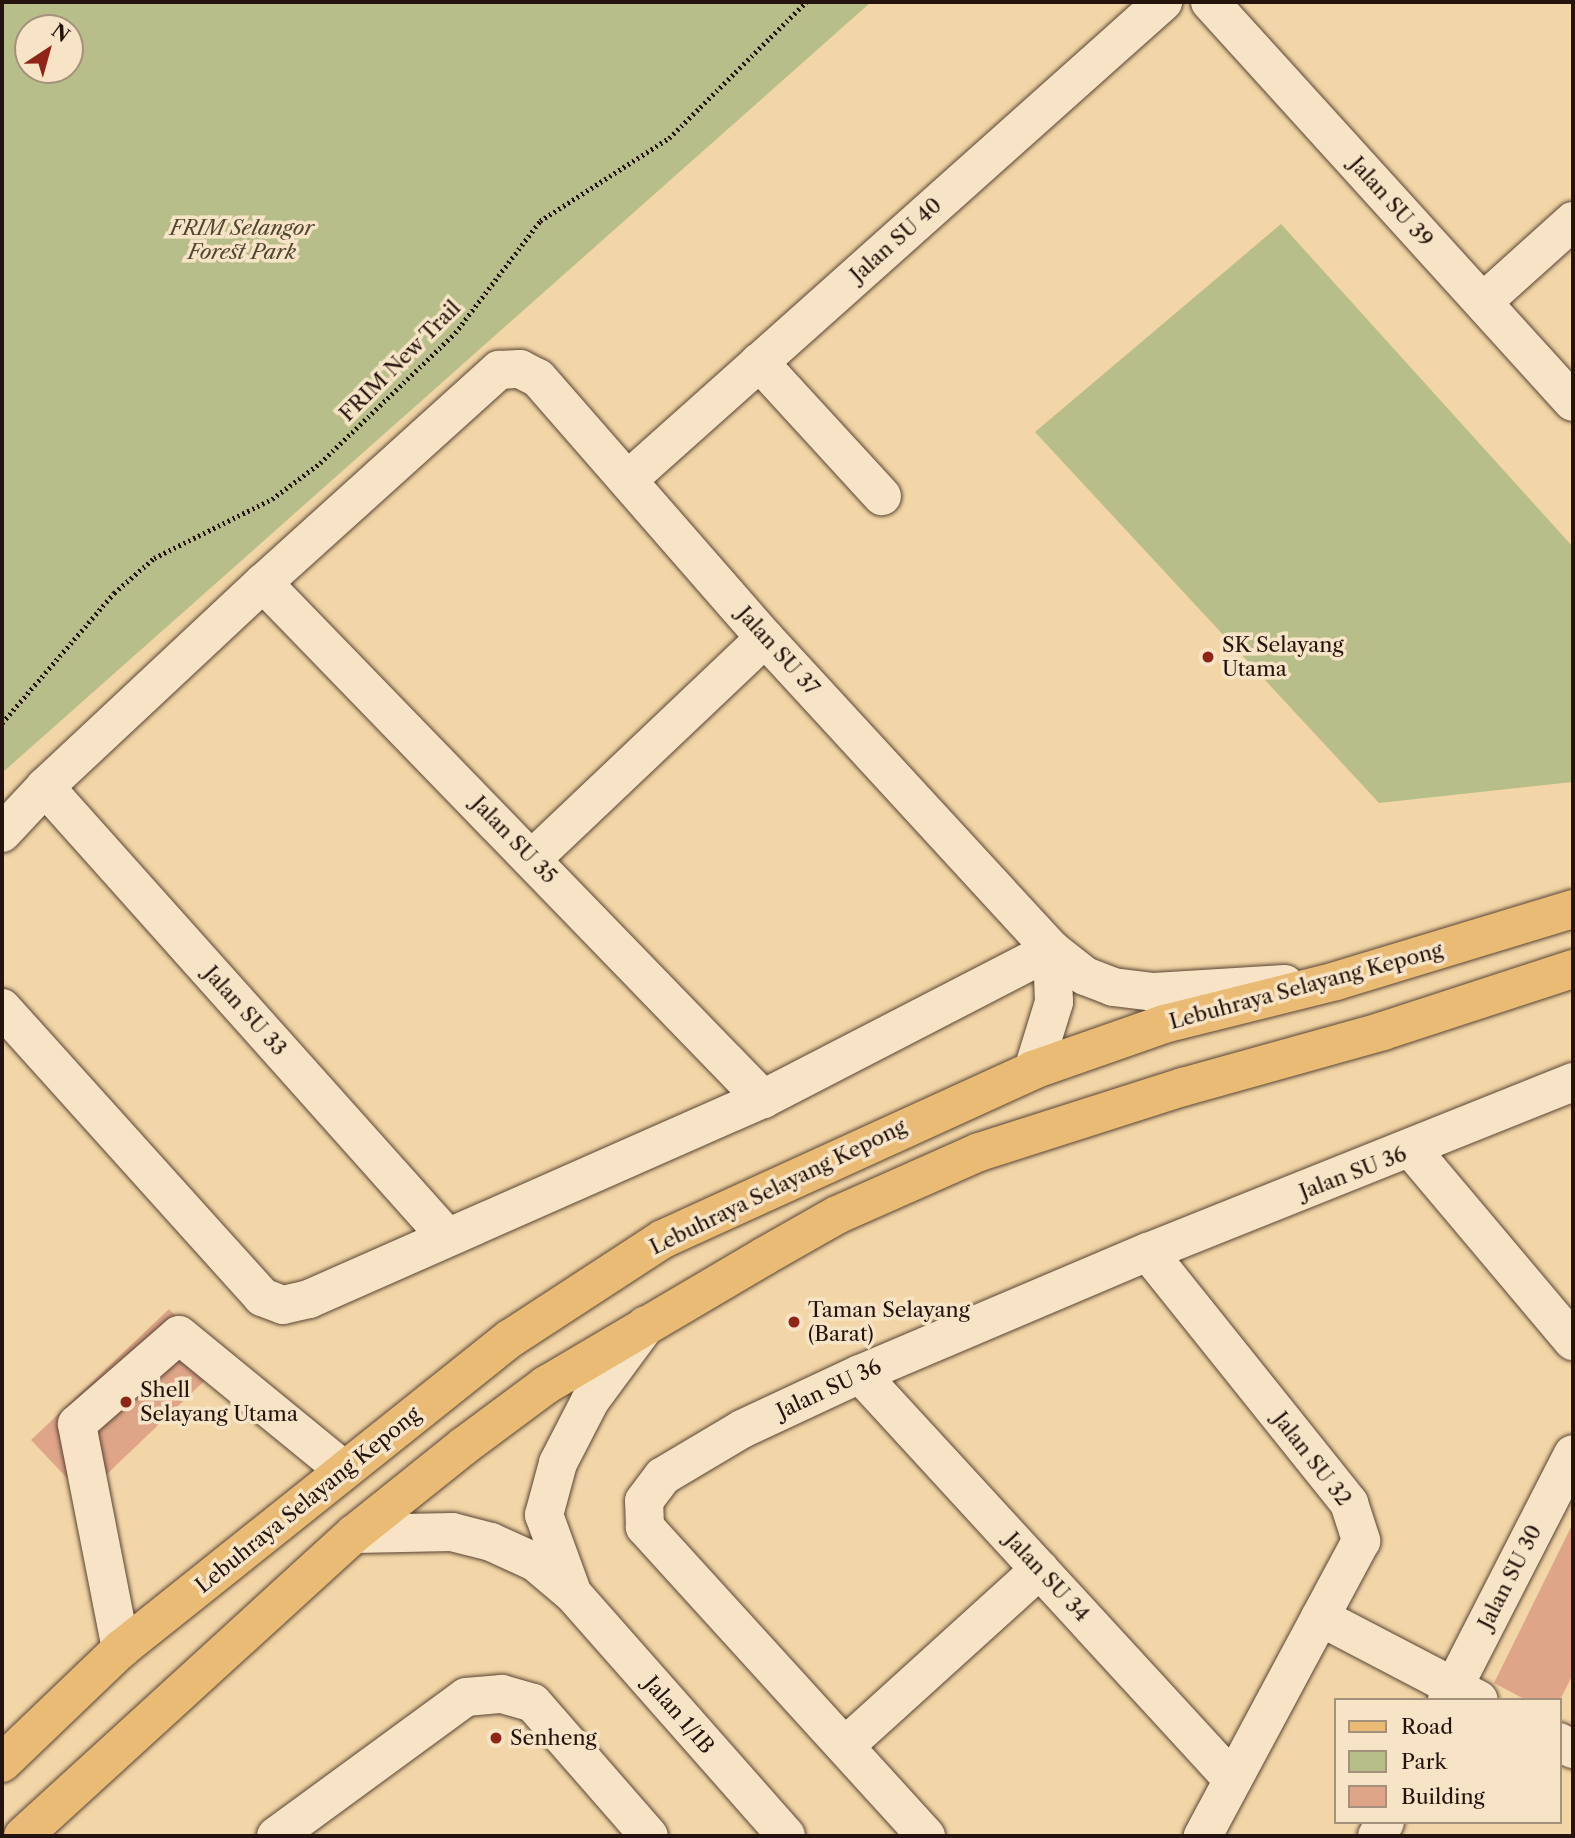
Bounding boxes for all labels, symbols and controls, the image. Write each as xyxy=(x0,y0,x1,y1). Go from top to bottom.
north arrow xyxy=(14,14,84,84)
text: N xyxy=(47,19,74,47)
street label: Jalan SU 39 xyxy=(1344,152,1438,252)
street label: Jalan SU 40 xyxy=(845,192,947,288)
park label: FRIM Selangor Forest Park xyxy=(170,215,314,265)
street label: FRIM New Trail xyxy=(334,295,466,427)
street label: Jalan SU 37 xyxy=(732,601,824,701)
place label: SK Selayang Utama xyxy=(1222,632,1344,682)
marker: SK Selayang Utama xyxy=(1200,649,1216,665)
street label: Jalan SU 35 xyxy=(466,791,562,889)
street label: Lebuhraya Selayang Kepong xyxy=(1166,937,1446,1035)
street label: Jalan SU 33 xyxy=(198,961,292,1061)
street label: Lebuhraya Selayang Kepong xyxy=(646,1114,910,1260)
street label: Jalan SU 36 xyxy=(1296,1141,1410,1205)
place label: Taman Selayang (Barat) xyxy=(808,1297,970,1347)
marker: Taman Selayang (Barat) xyxy=(786,1314,802,1330)
street label: Jalan SU 36 xyxy=(773,1354,885,1424)
place label: Shell Selayang Utama xyxy=(140,1377,298,1427)
marker: Shell Selayang Utama xyxy=(118,1394,134,1410)
street label: Lebuhraya Selayang Kepong xyxy=(190,1401,426,1599)
street label: Jalan SU 32 xyxy=(1267,1407,1357,1511)
street label: Jalan SU 30 xyxy=(1473,1521,1547,1633)
street label: Jalan SU 34 xyxy=(999,1527,1095,1627)
street label: Jalan 1/1B xyxy=(639,1671,719,1759)
legend xyxy=(1334,1698,1561,1824)
text: Road xyxy=(1401,1714,1453,1739)
place label: Senheng xyxy=(510,1725,597,1751)
marker: Senheng xyxy=(488,1730,504,1746)
text: Park xyxy=(1401,1749,1447,1774)
text: Building xyxy=(1401,1784,1485,1809)

